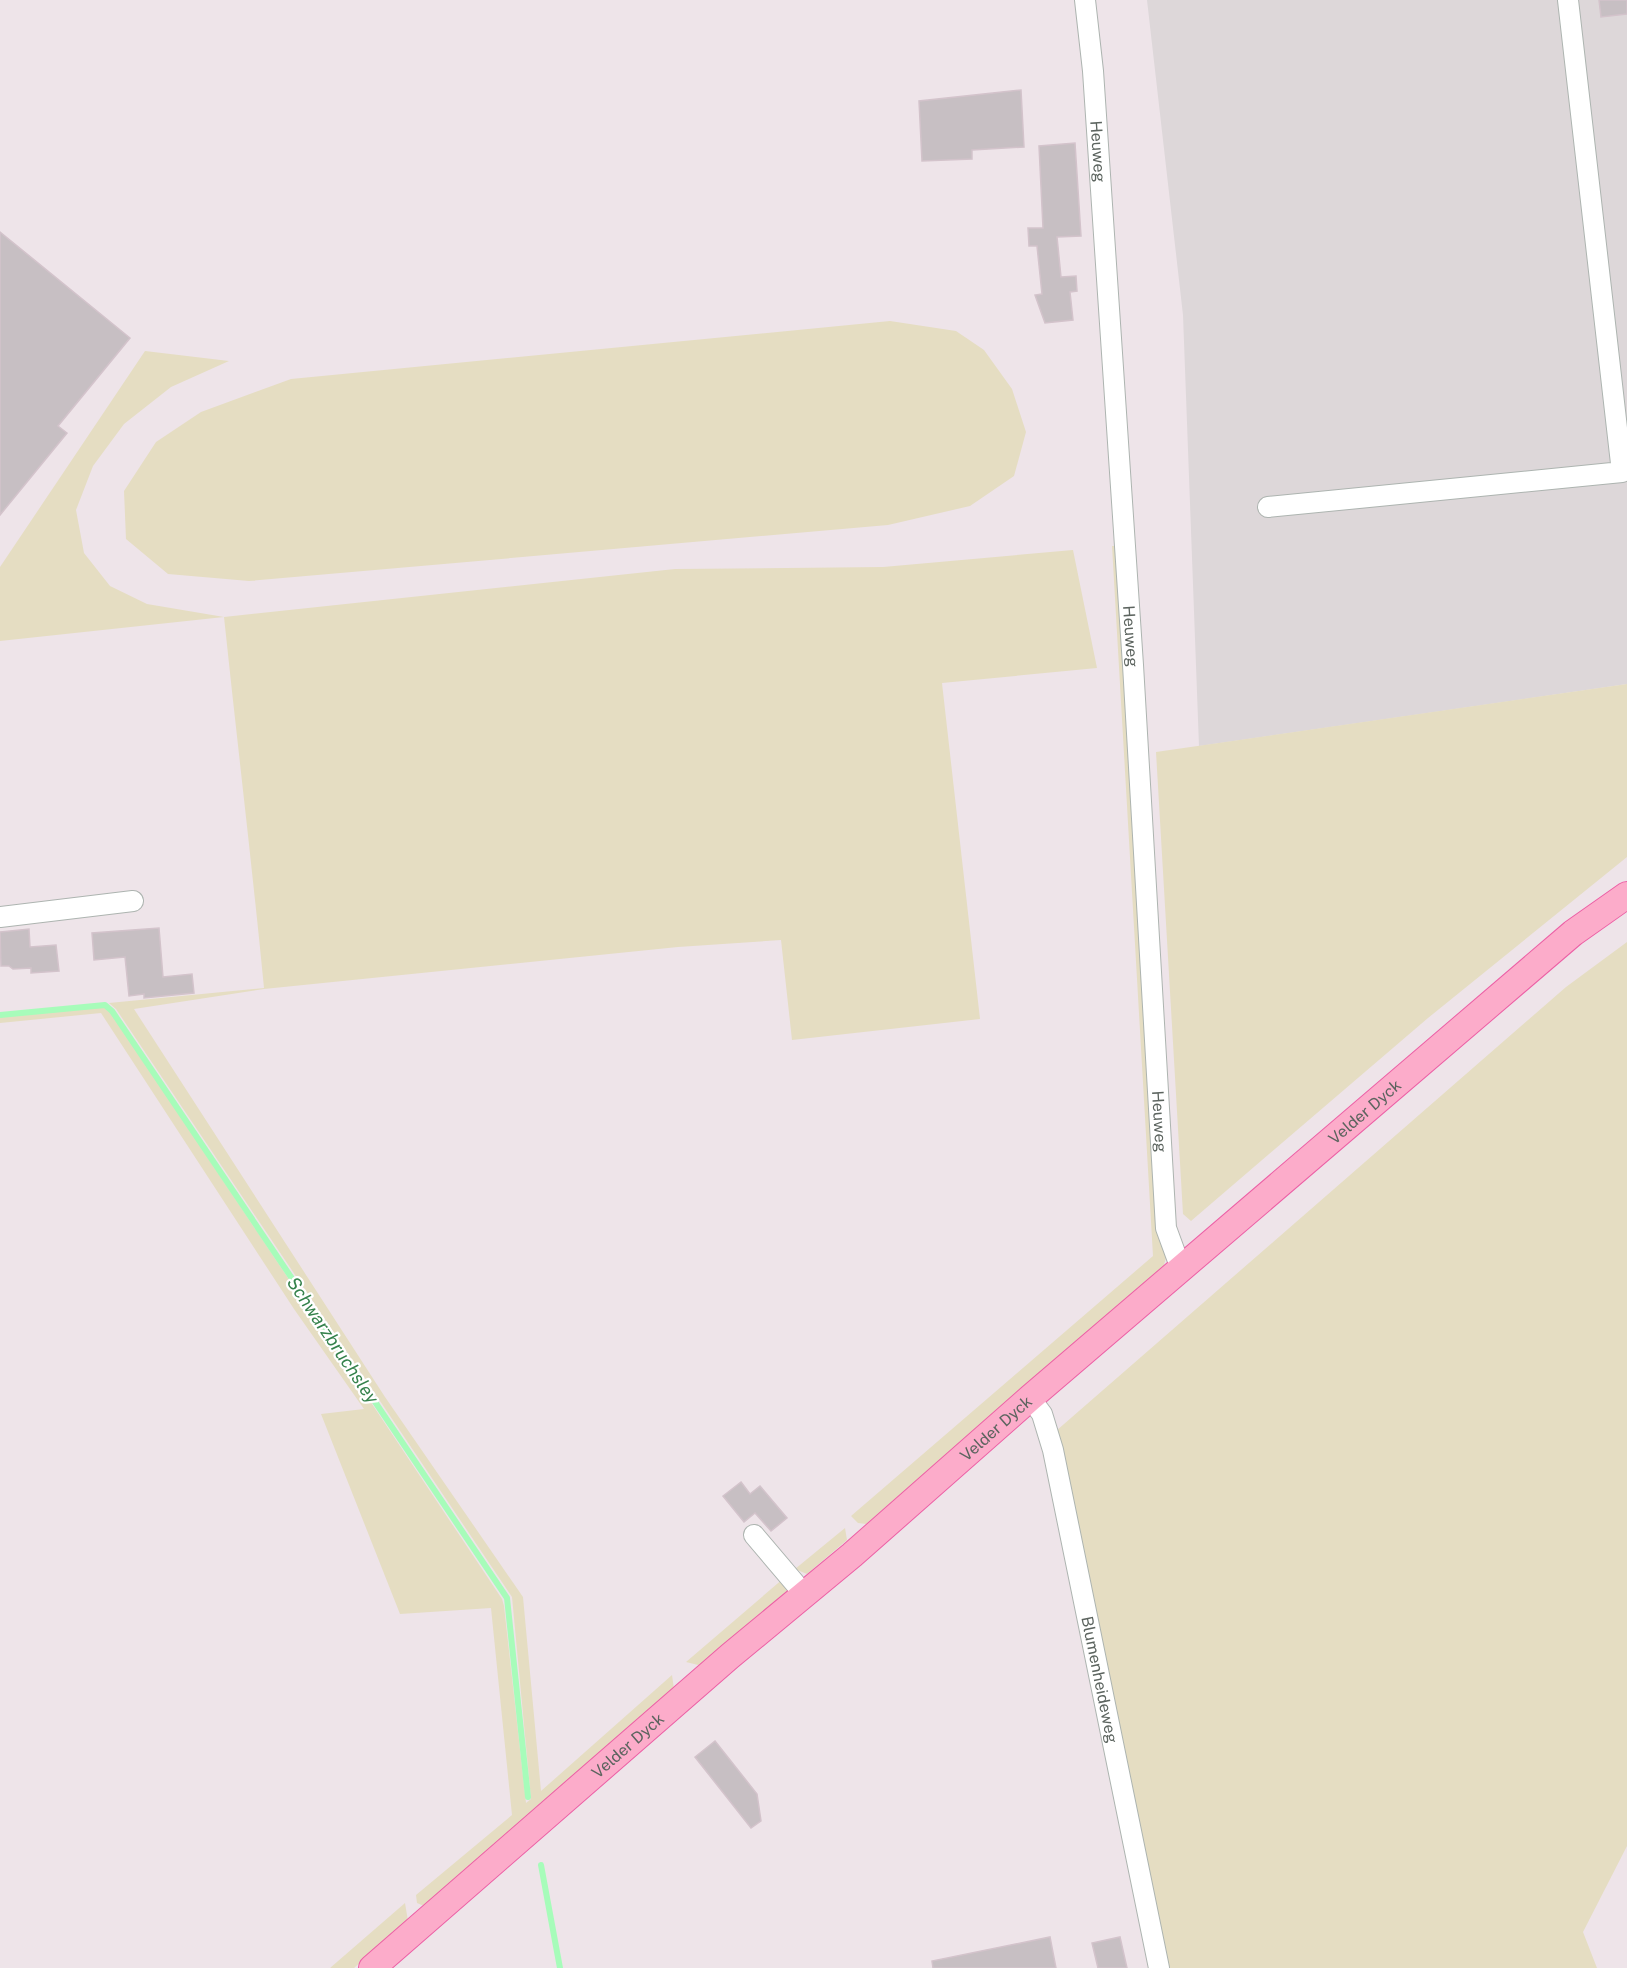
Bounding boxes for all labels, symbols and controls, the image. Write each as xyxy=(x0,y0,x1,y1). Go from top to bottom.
street label: Heuweg xyxy=(1087,120,1110,183)
street label: Heuweg xyxy=(1120,605,1143,668)
street label: Velder Dyck xyxy=(1324,1075,1405,1148)
street label: Heuweg xyxy=(1148,1090,1171,1153)
water label: Schwarzbruchsley xyxy=(283,1273,384,1408)
street label: Velder Dyck xyxy=(956,1391,1036,1465)
street label: Blumenheideweg xyxy=(1078,1615,1122,1745)
street label: Velder Dyck xyxy=(588,1709,668,1782)

